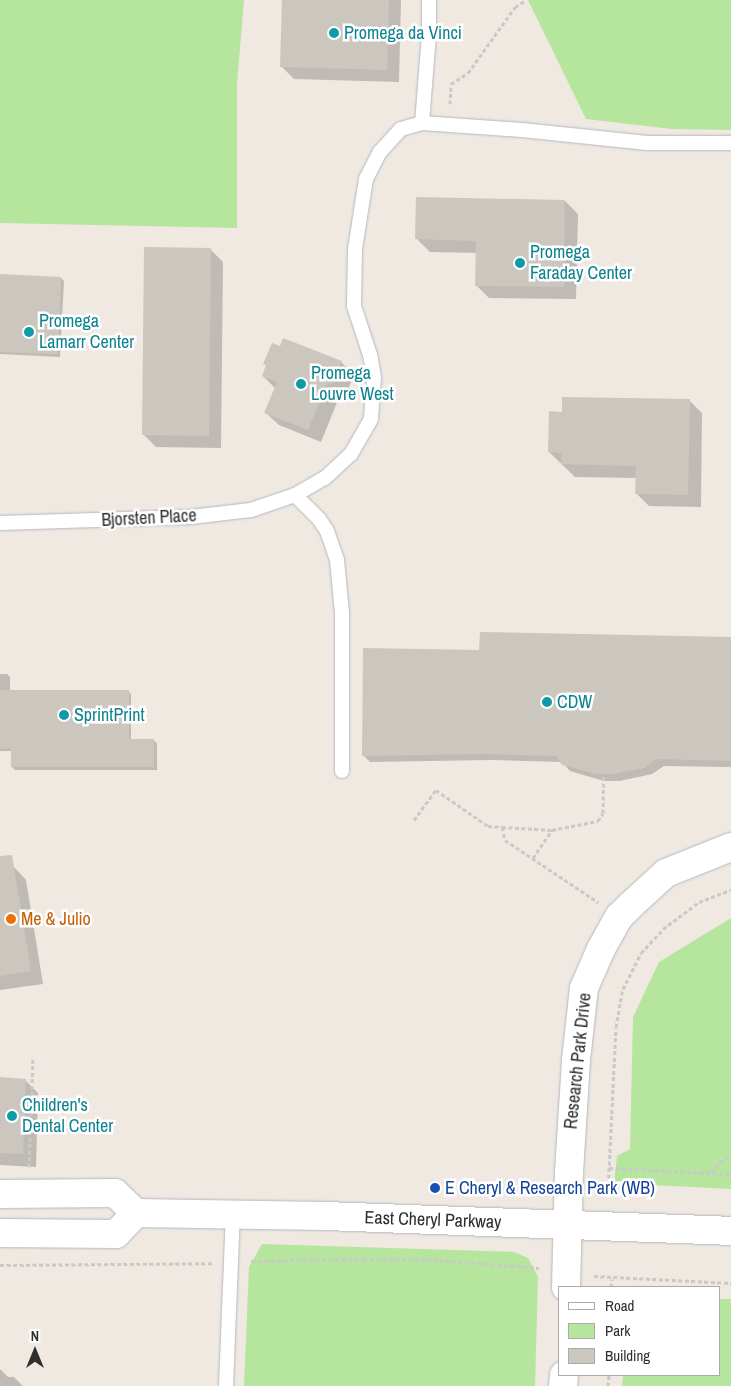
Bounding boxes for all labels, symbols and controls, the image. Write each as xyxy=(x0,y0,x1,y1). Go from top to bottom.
place label: Promega da Vinci xyxy=(344,22,462,44)
marker: Promega da Vinci xyxy=(328,27,340,39)
place label: Promega Faraday Center xyxy=(530,242,632,284)
marker: Promega Faraday Center xyxy=(514,257,526,269)
place label: Promega Lamarr Center xyxy=(39,311,134,354)
marker: Promega Lamarr Center xyxy=(23,326,35,338)
place label: Promega Louvre West xyxy=(311,363,394,406)
marker: Promega Louvre West xyxy=(295,378,307,390)
street label: Bjorsten Place xyxy=(101,505,197,531)
place label: CDW xyxy=(557,691,592,713)
marker: CDW xyxy=(541,696,553,708)
place label: SprintPrint xyxy=(74,704,145,726)
marker: SprintPrint xyxy=(58,709,70,721)
place label: Me & Julio xyxy=(21,908,91,930)
marker: Me & Julio xyxy=(5,913,17,925)
street label: Research Park Drive xyxy=(560,992,596,1130)
place label: Children's Dental Center xyxy=(22,1095,113,1138)
marker: Children's Dental Center xyxy=(6,1110,18,1122)
place label: E Cheryl & Research Park (WB) xyxy=(445,1177,655,1199)
marker: E Cheryl & Research Park (WB) xyxy=(429,1182,441,1194)
street label: East Cheryl Parkway xyxy=(364,1207,502,1233)
legend xyxy=(558,1286,721,1376)
text: Road xyxy=(605,1295,634,1316)
text: Park xyxy=(605,1320,630,1341)
north arrow xyxy=(10,1326,60,1376)
text: N xyxy=(31,1327,39,1345)
text: Building xyxy=(605,1345,650,1366)

